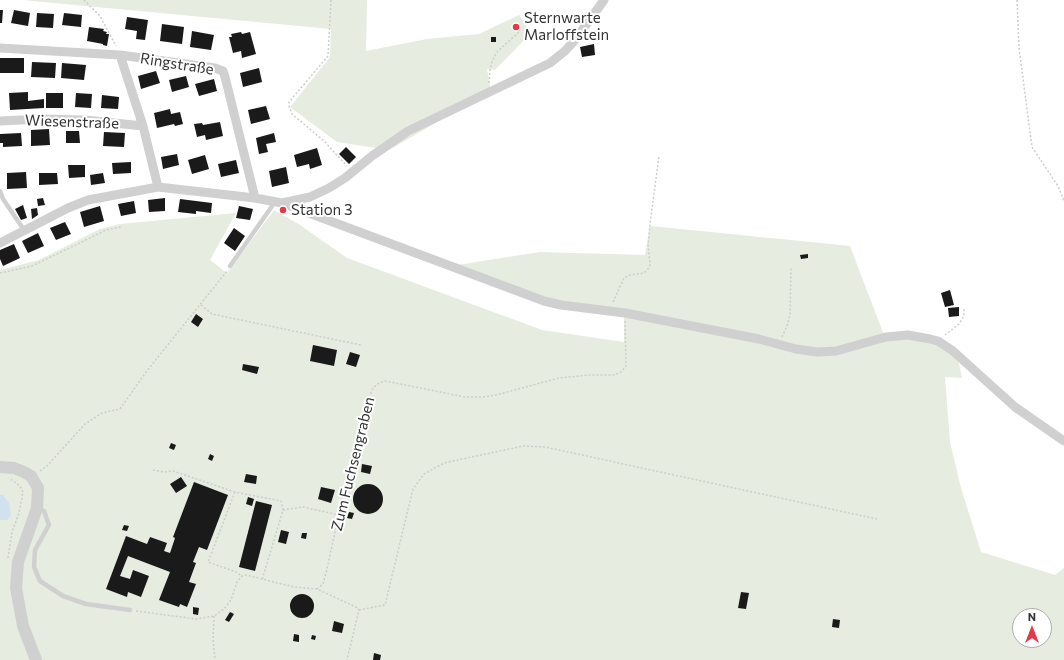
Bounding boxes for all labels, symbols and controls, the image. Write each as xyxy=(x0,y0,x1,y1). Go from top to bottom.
place label: Sternwarte Marloffstein xyxy=(524,9,609,44)
marker: Sternwarte Marloffstein xyxy=(511,22,521,32)
street label: Ringstraße xyxy=(139,49,215,79)
street label: Wiesenstraße xyxy=(25,111,119,133)
place label: Station 3 xyxy=(291,201,353,219)
marker: Station 3 xyxy=(278,205,288,215)
street label: Zum Fuchsengraben xyxy=(328,395,378,533)
north arrow xyxy=(1012,608,1052,648)
text: N xyxy=(1028,610,1036,623)

